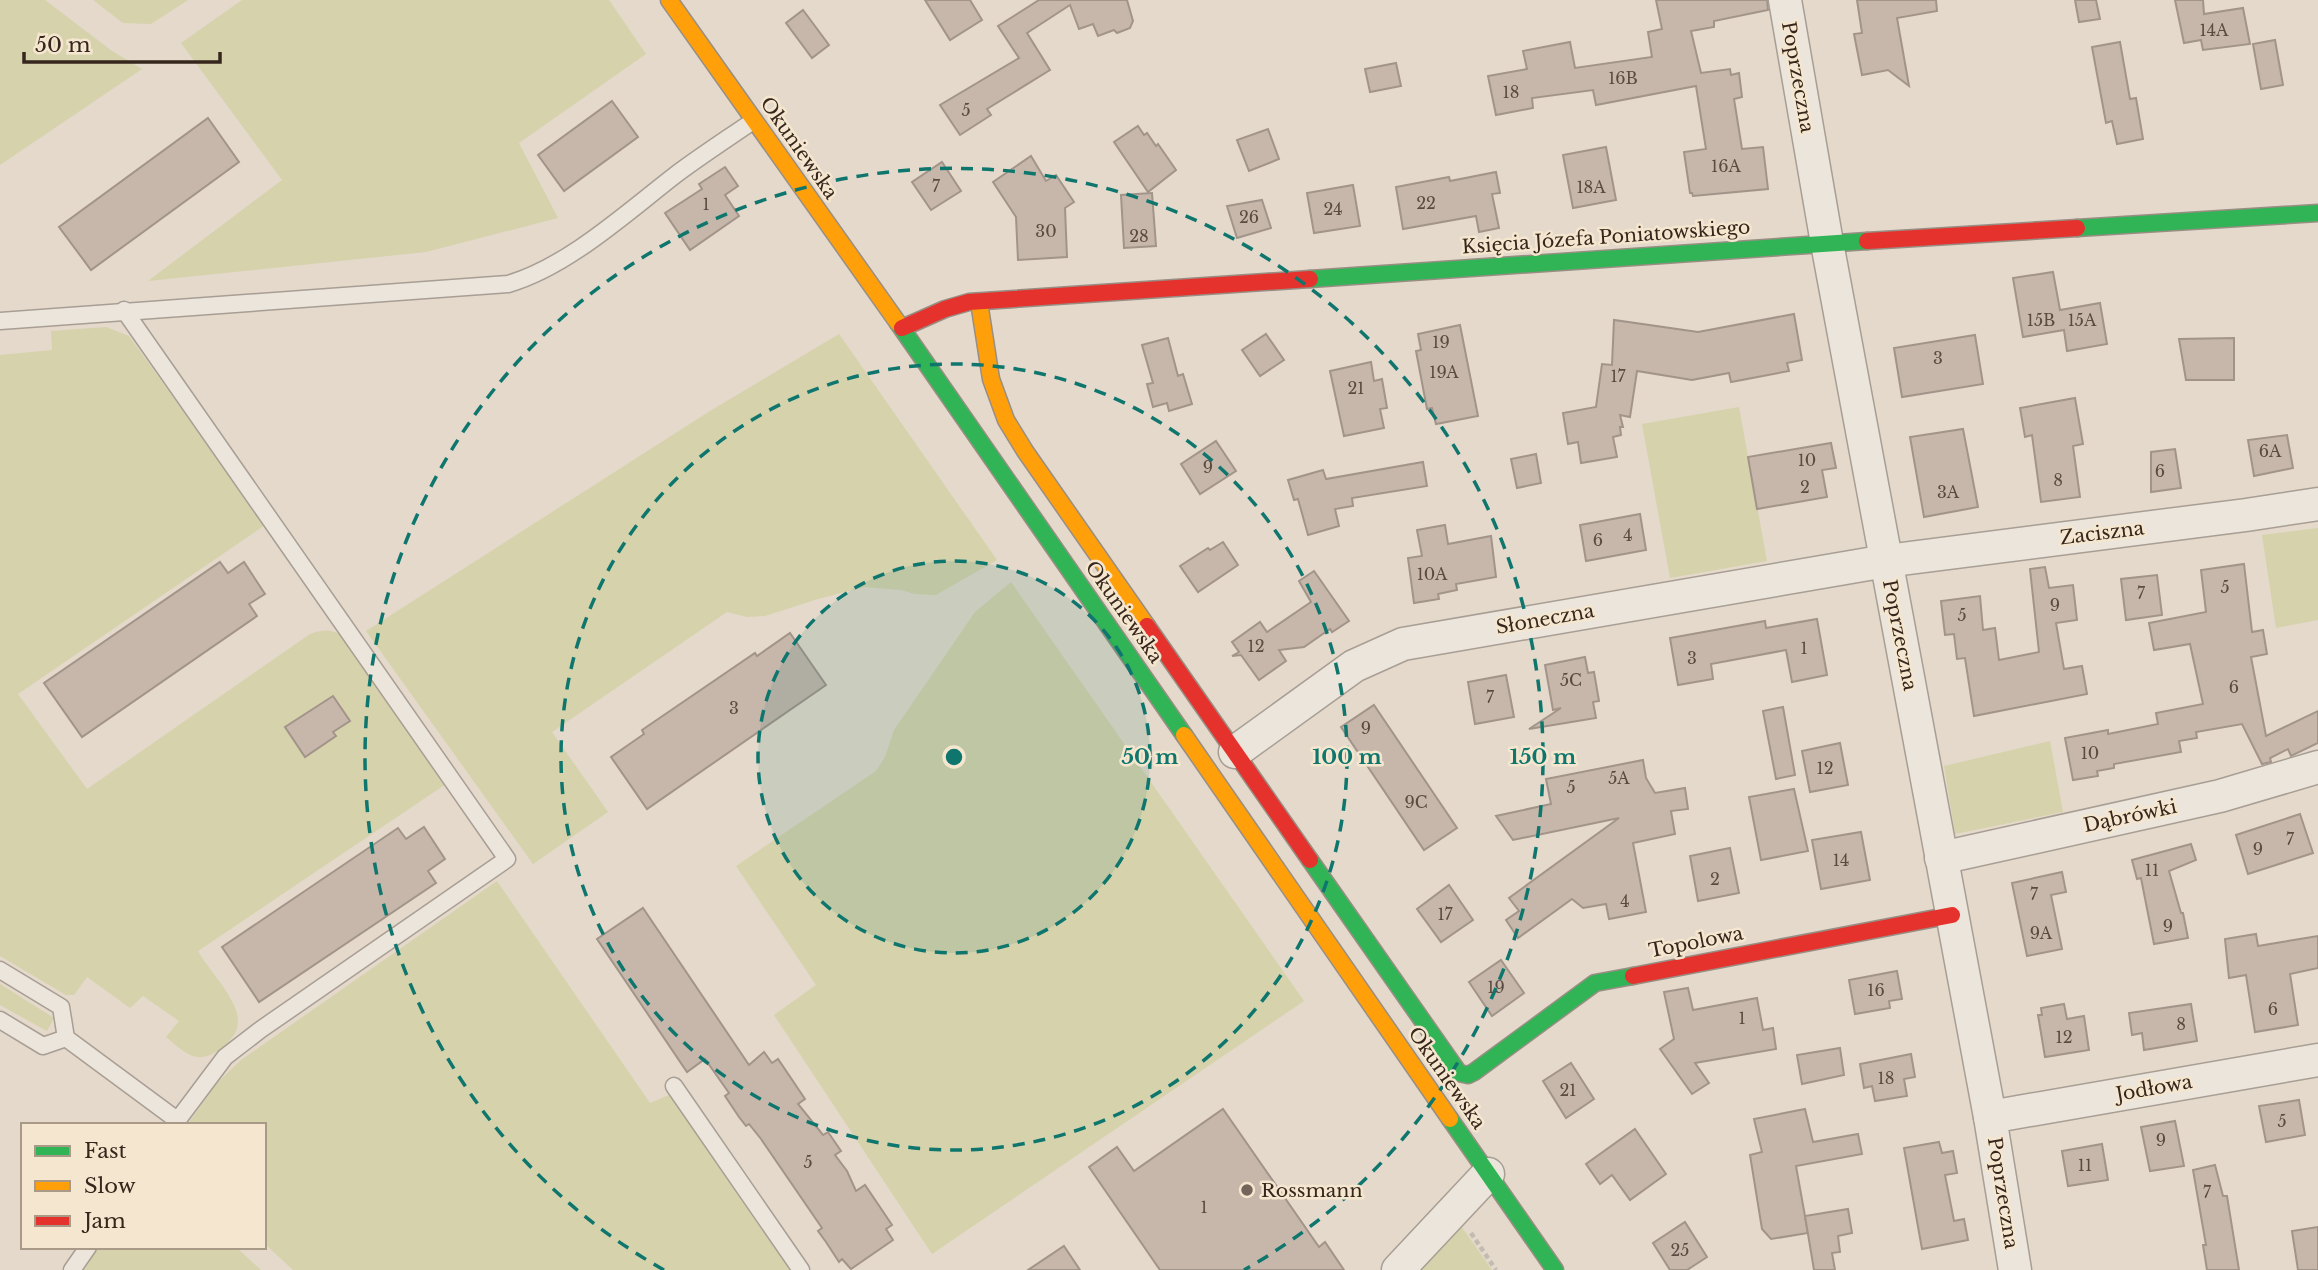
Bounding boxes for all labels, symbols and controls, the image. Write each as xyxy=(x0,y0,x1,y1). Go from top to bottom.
street label: Poprzeczna xyxy=(1777,19,1819,135)
house number: 14A xyxy=(2200,20,2229,40)
scale bar xyxy=(24,21,220,65)
text: 50 m xyxy=(35,32,91,58)
house number: 16B xyxy=(1608,68,1638,88)
house number: 18 xyxy=(1503,82,1519,102)
street label: Okuniewska xyxy=(755,93,843,204)
house number: 5 xyxy=(961,100,971,120)
house number: 16A xyxy=(1711,156,1742,176)
house number: 7 xyxy=(932,176,941,196)
house number: 18A xyxy=(1576,177,1606,197)
house number: 22 xyxy=(1416,193,1436,213)
house number: 1 xyxy=(702,194,710,214)
house number: 24 xyxy=(1323,199,1343,219)
house number: 26 xyxy=(1239,207,1259,227)
street label: Księcia Józefa Poniatowskiego xyxy=(1461,215,1751,259)
house number: 30 xyxy=(1035,221,1057,241)
house number: 28 xyxy=(1129,226,1149,246)
house number: 15B xyxy=(2027,310,2055,330)
house number: 15A xyxy=(2068,310,2097,330)
house number: 19 xyxy=(1432,332,1450,352)
house number: 3 xyxy=(1933,348,1943,368)
house number: 19A xyxy=(1429,362,1459,382)
house number: 17 xyxy=(1610,366,1627,386)
house number: 21 xyxy=(1348,378,1365,398)
house number: 6A xyxy=(2259,441,2282,461)
house number: 10 xyxy=(1798,450,1816,470)
house number: 9 xyxy=(1203,457,1213,477)
house number: 6 xyxy=(2155,461,2165,481)
house number: 8 xyxy=(2053,470,2063,490)
house number: 2 xyxy=(1800,477,1810,497)
house number: 3A xyxy=(1937,482,1960,502)
street label: Zaciszna xyxy=(2059,516,2146,550)
house number: 4 xyxy=(1623,525,1633,545)
house number: 6 xyxy=(1593,530,1603,550)
street label: Okuniewska xyxy=(1080,557,1168,668)
house number: 10A xyxy=(1417,564,1448,584)
street label: Poprzeczna xyxy=(1878,577,1922,693)
house number: 5 xyxy=(2220,577,2230,597)
house number: 7 xyxy=(2137,583,2146,603)
house number: 9 xyxy=(2050,595,2060,615)
street label: Słoneczna xyxy=(1494,599,1596,639)
house number: 5 xyxy=(1957,605,1967,625)
house number: 12 xyxy=(1248,636,1265,656)
house number: 1 xyxy=(1800,638,1808,658)
house number: 3 xyxy=(1687,648,1697,668)
house number: 5C xyxy=(1560,670,1582,690)
house number: 6 xyxy=(2229,677,2239,697)
house number: 7 xyxy=(1486,687,1495,707)
house number: 3 xyxy=(729,698,739,718)
house number: 9 xyxy=(1361,718,1371,738)
house number: 10 xyxy=(2081,743,2099,763)
text: 50 m xyxy=(1121,744,1179,770)
text: 100 m xyxy=(1312,744,1382,770)
text: 150 m xyxy=(1510,744,1576,770)
centre of rings xyxy=(942,745,966,769)
house number: 12 xyxy=(1817,758,1834,778)
house number: 5A xyxy=(1608,768,1630,788)
house number: 5 xyxy=(1566,777,1576,797)
house number: 9C xyxy=(1404,792,1428,812)
street label: Dąbrówki xyxy=(2081,795,2179,837)
house number: 7 xyxy=(2286,829,2295,849)
house number: 9 xyxy=(2253,839,2263,859)
house number: 14 xyxy=(1833,850,1849,870)
house number: 11 xyxy=(2145,860,2159,880)
house number: 2 xyxy=(1710,869,1720,889)
house number: 7 xyxy=(2030,884,2039,904)
house number: 4 xyxy=(1620,891,1630,911)
house number: 17 xyxy=(1437,904,1454,924)
house number: 9 xyxy=(2163,916,2173,936)
street label: Topolowa xyxy=(1647,921,1746,962)
house number: 9A xyxy=(2030,923,2053,943)
house number: 19 xyxy=(1487,977,1505,997)
house number: 16 xyxy=(1867,980,1885,1000)
house number: 6 xyxy=(2268,999,2278,1019)
house number: 1 xyxy=(1738,1008,1746,1028)
house number: 8 xyxy=(2176,1014,2186,1034)
street label: Okuniewska xyxy=(1403,1023,1491,1134)
house number: 12 xyxy=(2056,1027,2073,1047)
house number: 18 xyxy=(1878,1068,1894,1088)
street label: Jodłowa xyxy=(2111,1070,2194,1107)
house number: 21 xyxy=(1560,1080,1577,1100)
house number: 5 xyxy=(2277,1111,2287,1131)
legend xyxy=(21,1123,266,1249)
house number: 9 xyxy=(2156,1130,2166,1150)
street label: Poprzeczna xyxy=(1983,1136,2023,1251)
text: Fast xyxy=(84,1138,126,1164)
house number: 5 xyxy=(803,1152,813,1172)
house number: 11 xyxy=(2078,1155,2092,1175)
text: Slow xyxy=(84,1173,136,1199)
place label: Rossmann xyxy=(1261,1179,1363,1202)
marker: Rossmann xyxy=(1239,1182,1255,1198)
house number: 7 xyxy=(2203,1182,2212,1202)
house number: 1 xyxy=(1200,1197,1208,1217)
text: Jam xyxy=(81,1208,126,1234)
house number: 25 xyxy=(1671,1240,1689,1260)

